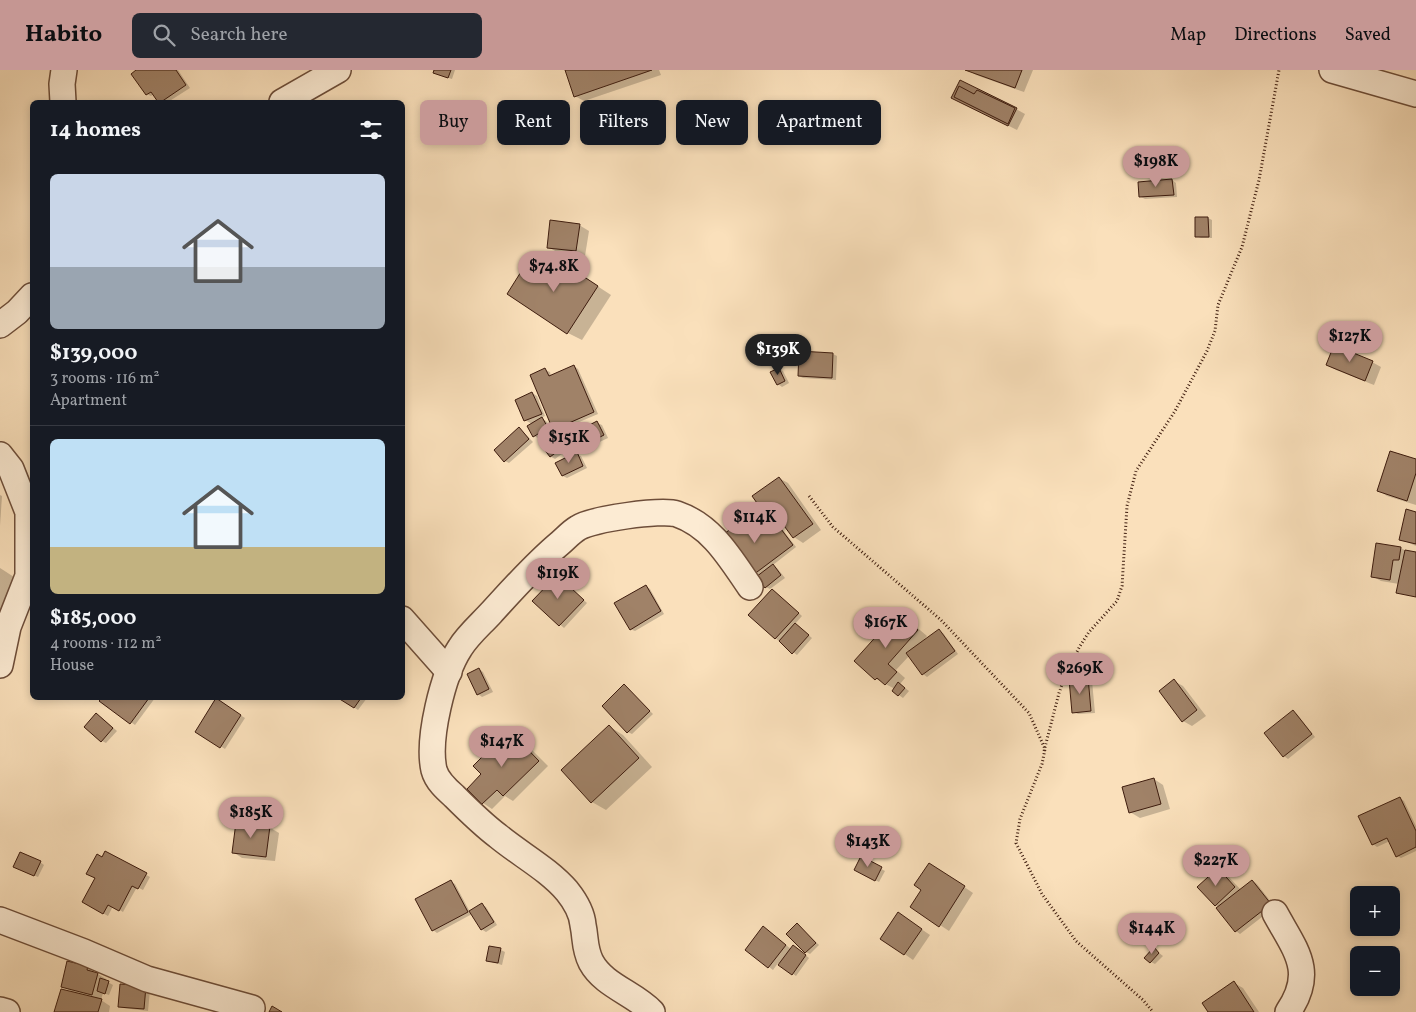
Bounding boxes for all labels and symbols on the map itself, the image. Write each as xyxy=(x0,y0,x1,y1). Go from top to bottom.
pin: $198K xyxy=(1121,146,1191,188)
pin: $74.8K xyxy=(513,250,595,293)
pin: $127K xyxy=(1315,320,1385,363)
pin: $139K xyxy=(743,334,813,376)
pin: $151K xyxy=(534,422,604,464)
pin: $114K xyxy=(720,502,790,544)
pin: $119K xyxy=(523,558,593,600)
pin: $167K xyxy=(851,606,921,649)
pin: $269K xyxy=(1045,652,1115,695)
pin: $147K xyxy=(467,726,537,768)
pin: $185K xyxy=(216,796,286,839)
pin: $143K xyxy=(833,826,903,868)
pin: $227K xyxy=(1181,844,1251,887)
pin: $144K xyxy=(1117,912,1187,955)

